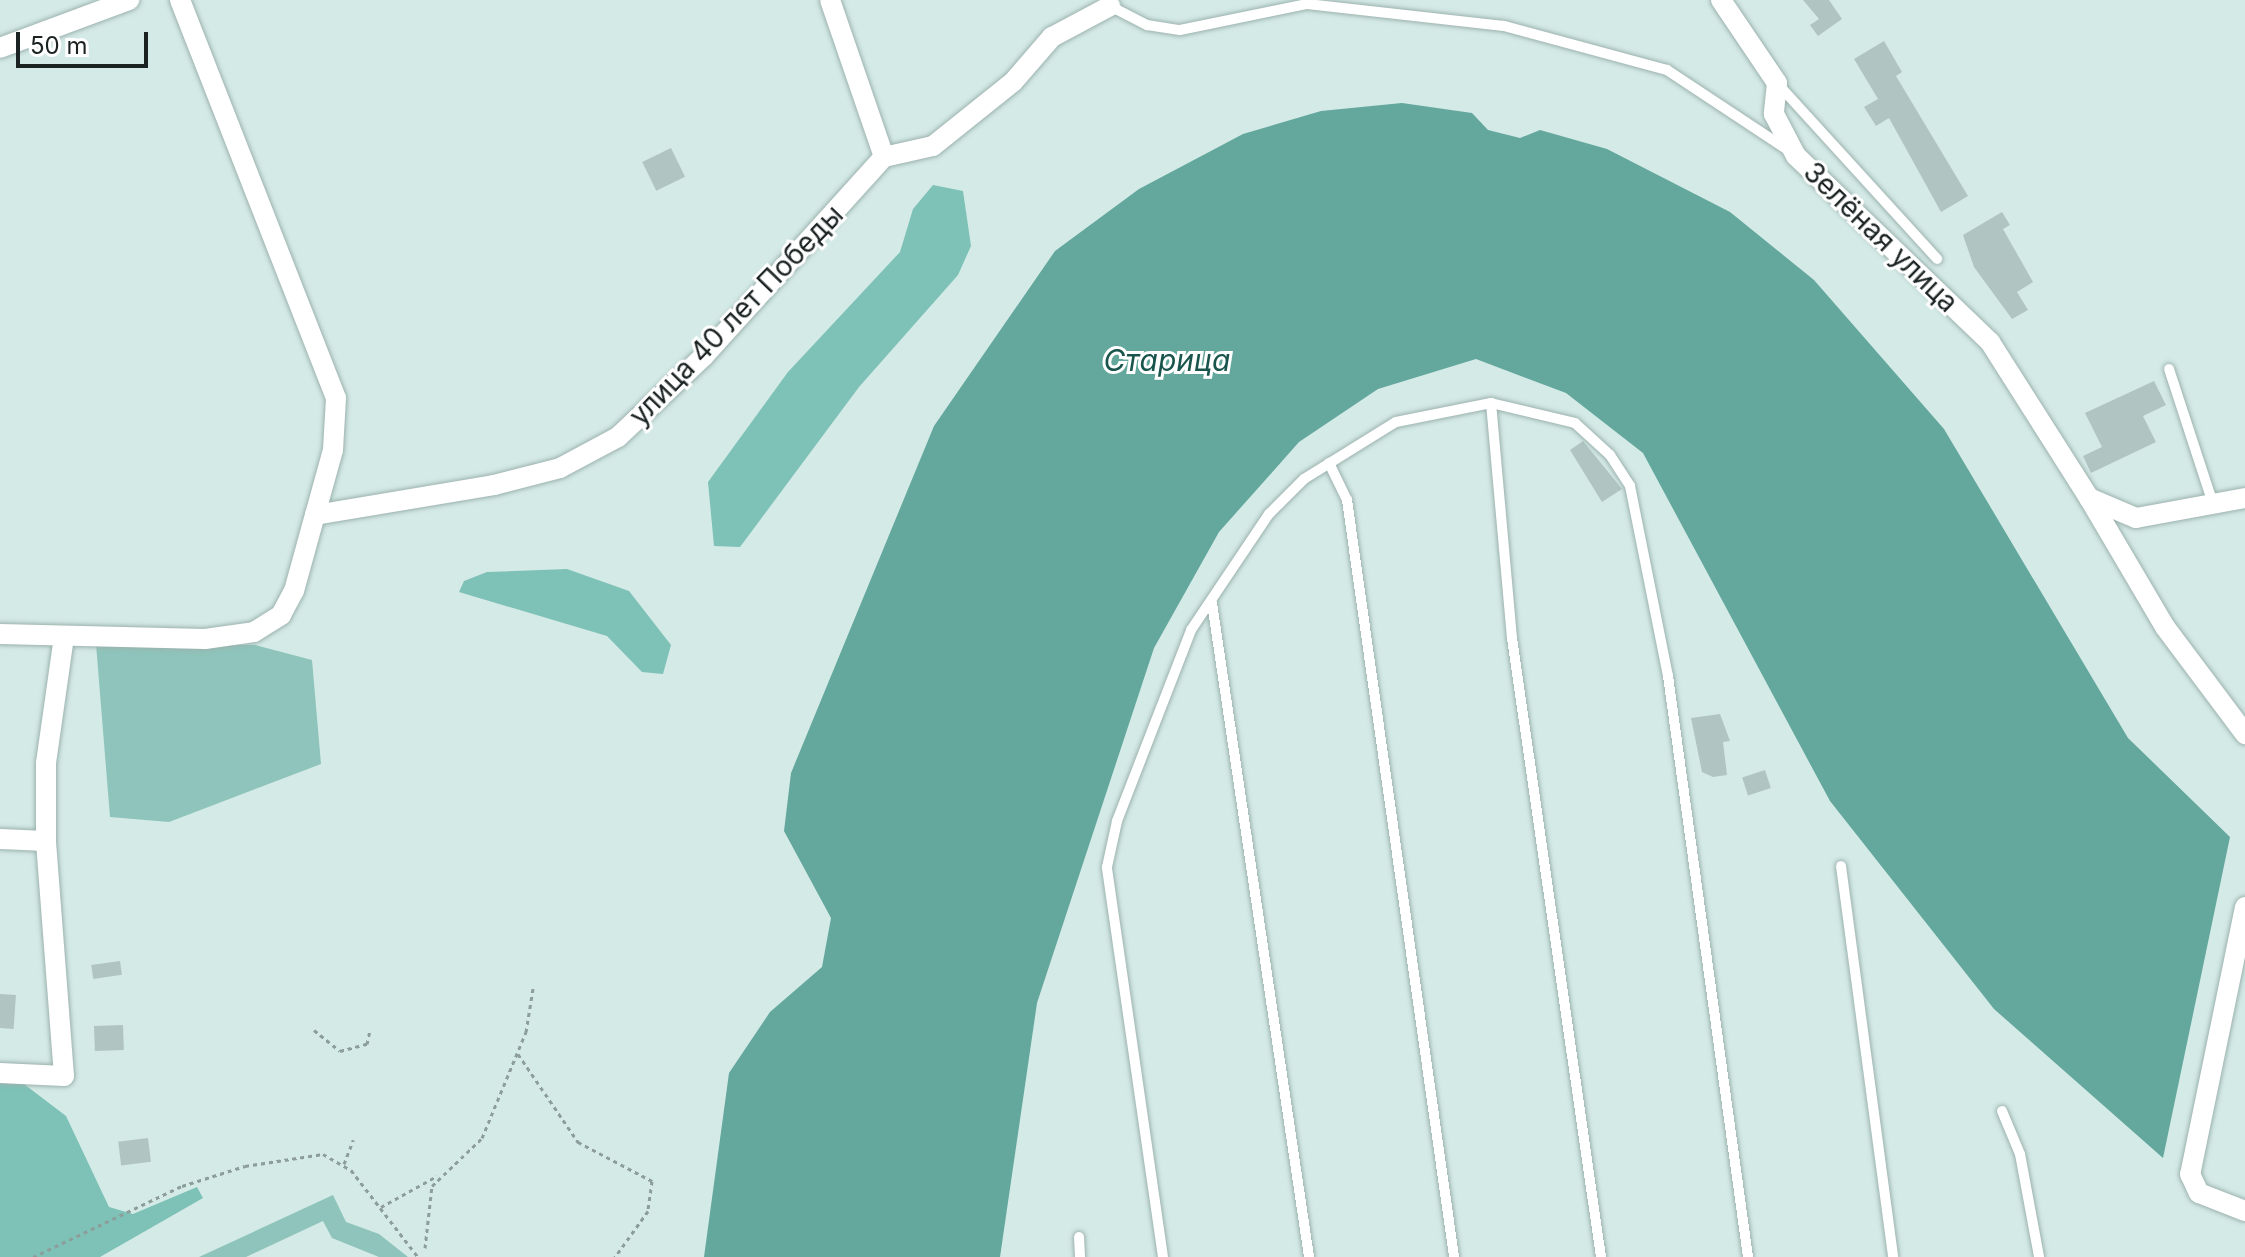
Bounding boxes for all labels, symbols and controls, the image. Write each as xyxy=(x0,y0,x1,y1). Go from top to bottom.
scale bar xyxy=(20,16,152,66)
text: 50 m xyxy=(30,31,88,60)
street label: Зелёная улица xyxy=(1797,155,1965,319)
street label: улица 40 лет Победы xyxy=(622,198,850,432)
water label: Старица xyxy=(1104,342,1230,378)

